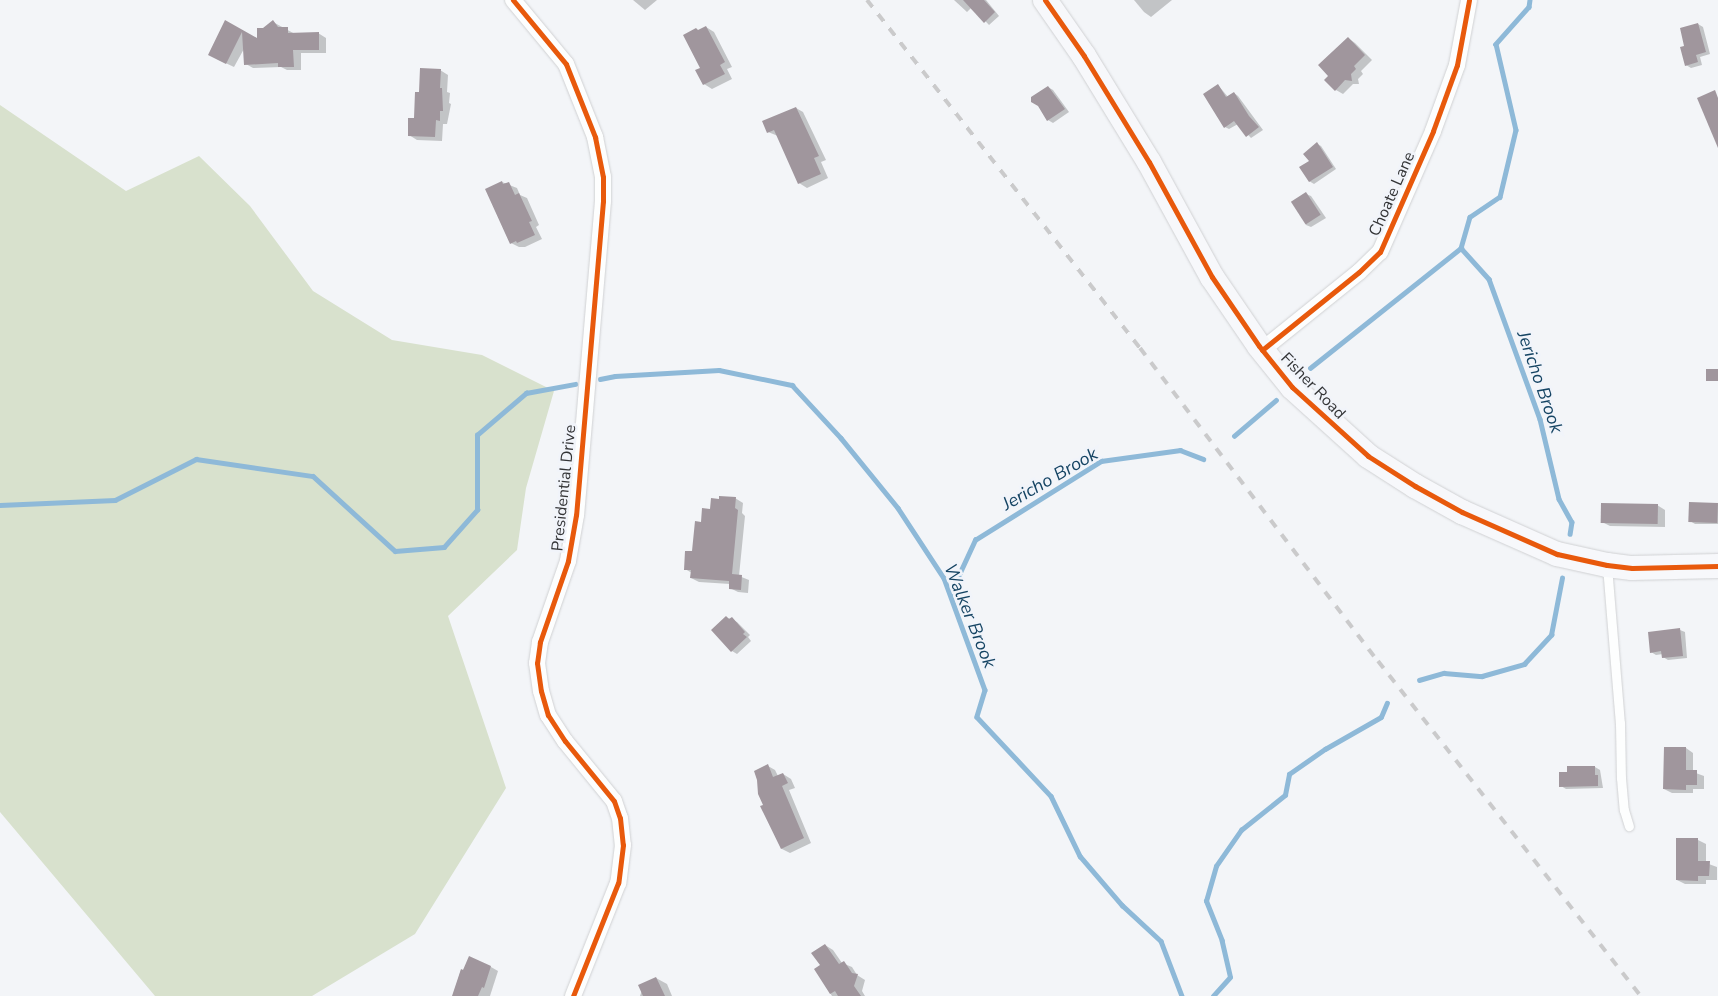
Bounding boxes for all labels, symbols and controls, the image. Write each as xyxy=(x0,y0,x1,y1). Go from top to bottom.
street label: Choate Lane xyxy=(1365,149,1419,239)
water label: Jericho Brook xyxy=(1512,328,1568,436)
street label: Fisher Road xyxy=(1277,349,1349,423)
street label: Presidential Drive xyxy=(548,424,580,552)
water label: Jericho Brook xyxy=(998,443,1102,515)
water label: Walker Brook xyxy=(939,561,1001,671)

